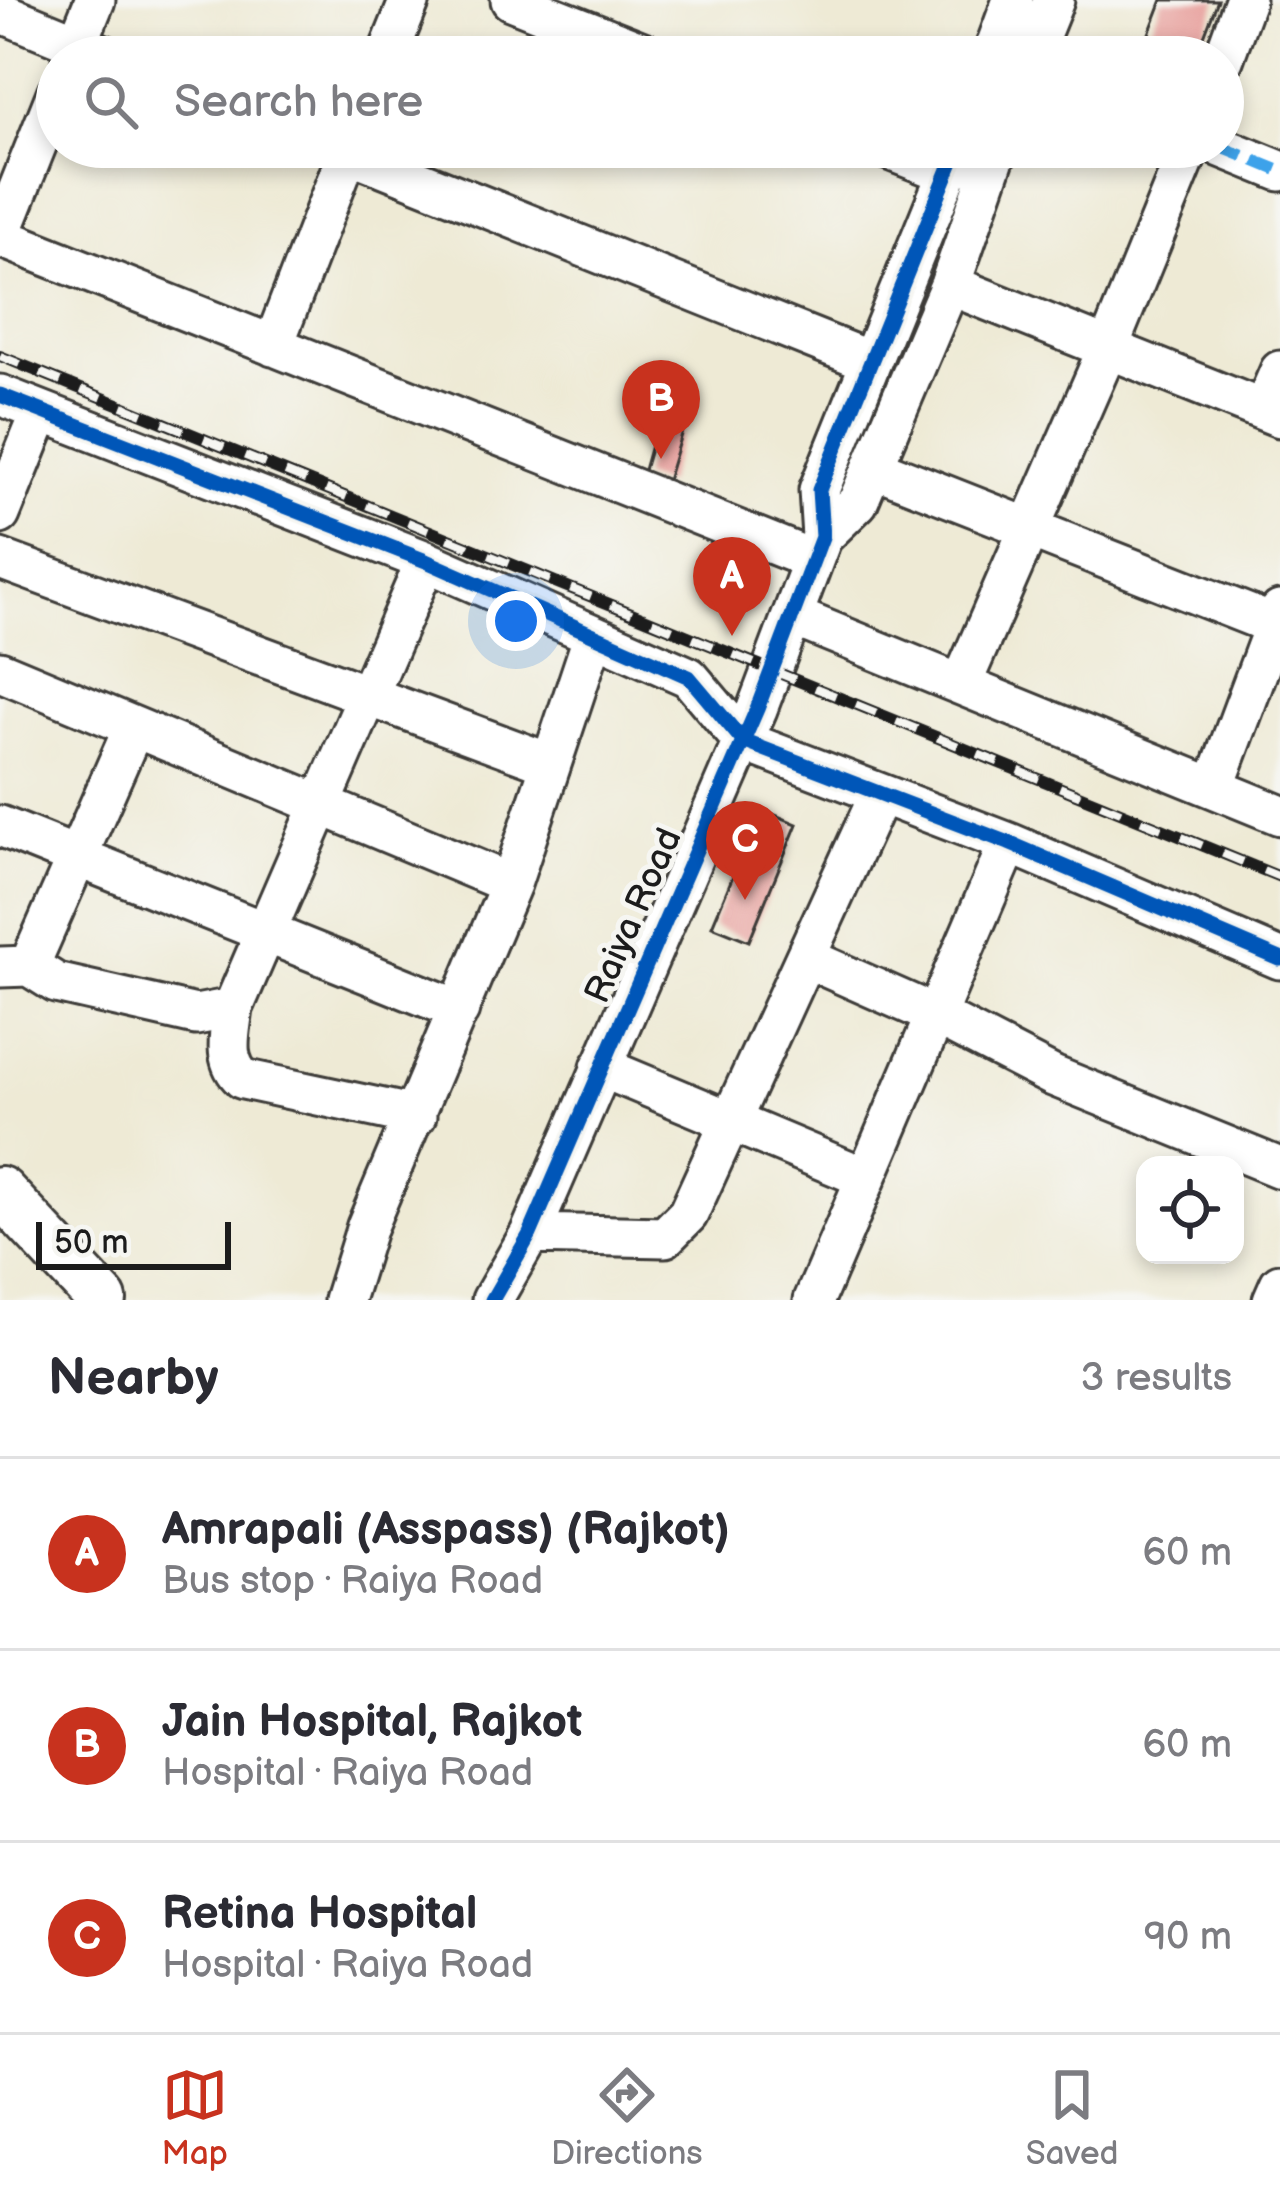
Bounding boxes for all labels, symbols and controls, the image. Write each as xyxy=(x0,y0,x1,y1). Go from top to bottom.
search box xyxy=(36,36,1244,168)
icon: search xyxy=(78,69,144,135)
text: Search here xyxy=(174,75,423,130)
pin: B xyxy=(622,360,700,459)
pin: A xyxy=(693,537,771,636)
your location xyxy=(486,591,546,651)
pin: C xyxy=(706,801,784,900)
street label: Raiya Road xyxy=(576,822,692,1010)
map controls xyxy=(1136,1156,1244,1264)
button: locate xyxy=(1136,1156,1244,1264)
scale bar xyxy=(36,1216,231,1269)
text: 50 m xyxy=(54,1223,129,1263)
text: Nearby xyxy=(48,1348,219,1409)
text: 3 results xyxy=(1080,1355,1232,1402)
text: Amrapali (Asspass) (Rajkot) xyxy=(162,1503,730,1558)
text: A xyxy=(75,1530,99,1577)
text: 60 m xyxy=(1142,1530,1232,1577)
text: Bus stop · Raiya Road xyxy=(162,1558,543,1605)
text: Jain Hospital, Rajkot xyxy=(162,1695,582,1750)
text: B xyxy=(73,1722,101,1769)
text: 60 m xyxy=(1142,1722,1232,1769)
text: Hospital · Raiya Road xyxy=(162,1750,533,1797)
text: Retina Hospital xyxy=(162,1887,477,1942)
text: C xyxy=(73,1914,101,1961)
text: 90 m xyxy=(1144,1914,1232,1961)
text: Hospital · Raiya Road xyxy=(162,1942,533,1989)
tab: Map xyxy=(162,2062,228,2174)
tab: Directions xyxy=(551,2062,703,2174)
tab: Saved xyxy=(1026,2062,1118,2174)

